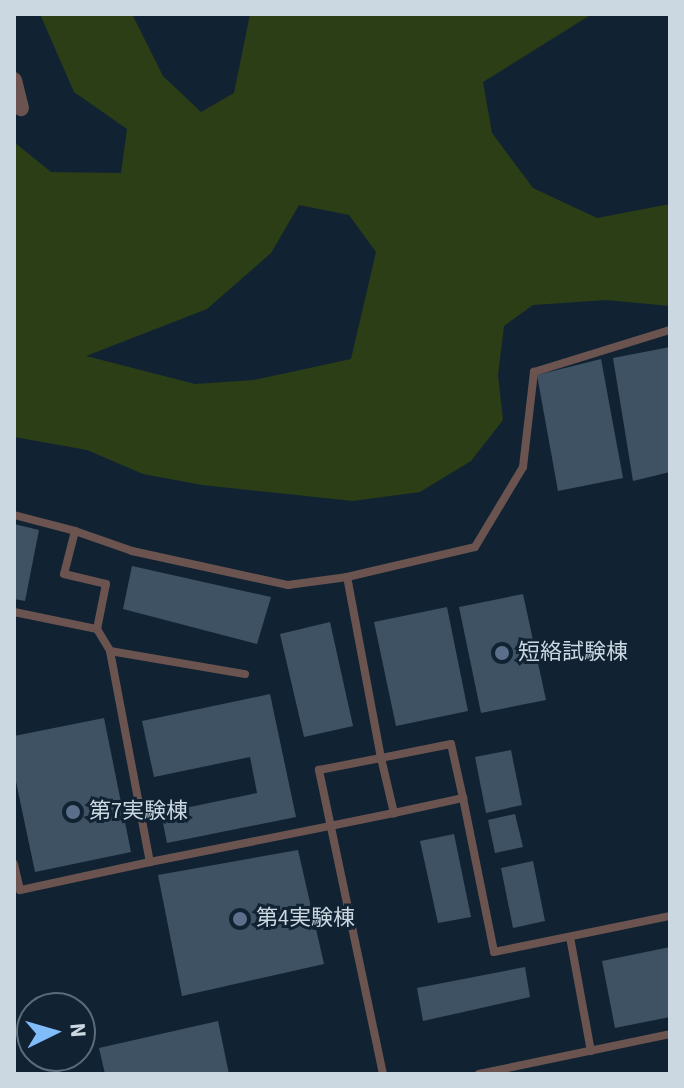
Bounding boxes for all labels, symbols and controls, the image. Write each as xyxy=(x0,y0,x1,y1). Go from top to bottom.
place label: 短絡試験棟 xyxy=(518,640,628,666)
marker: 短絡試験棟 xyxy=(493,644,511,662)
place label: 第7実験棟 xyxy=(89,799,188,825)
marker: 第7実験棟 xyxy=(64,803,82,821)
place label: 第4実験棟 xyxy=(256,906,355,932)
marker: 第4実験棟 xyxy=(231,910,249,928)
north arrow xyxy=(16,992,96,1072)
text: N xyxy=(61,1021,94,1039)

